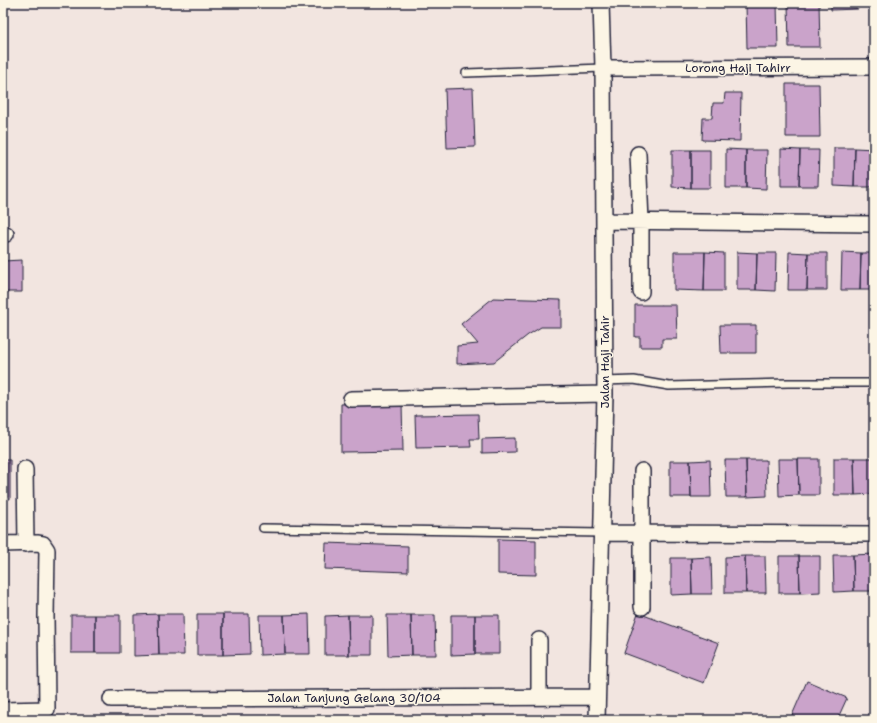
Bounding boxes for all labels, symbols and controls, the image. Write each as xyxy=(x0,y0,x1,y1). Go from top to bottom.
street label: Lorong Haji Tahirr xyxy=(685,60,791,76)
street label: Jalan Haji Tahir xyxy=(597,315,613,409)
street label: Jalan Tanjung Gelang 30/104 xyxy=(267,690,441,706)

